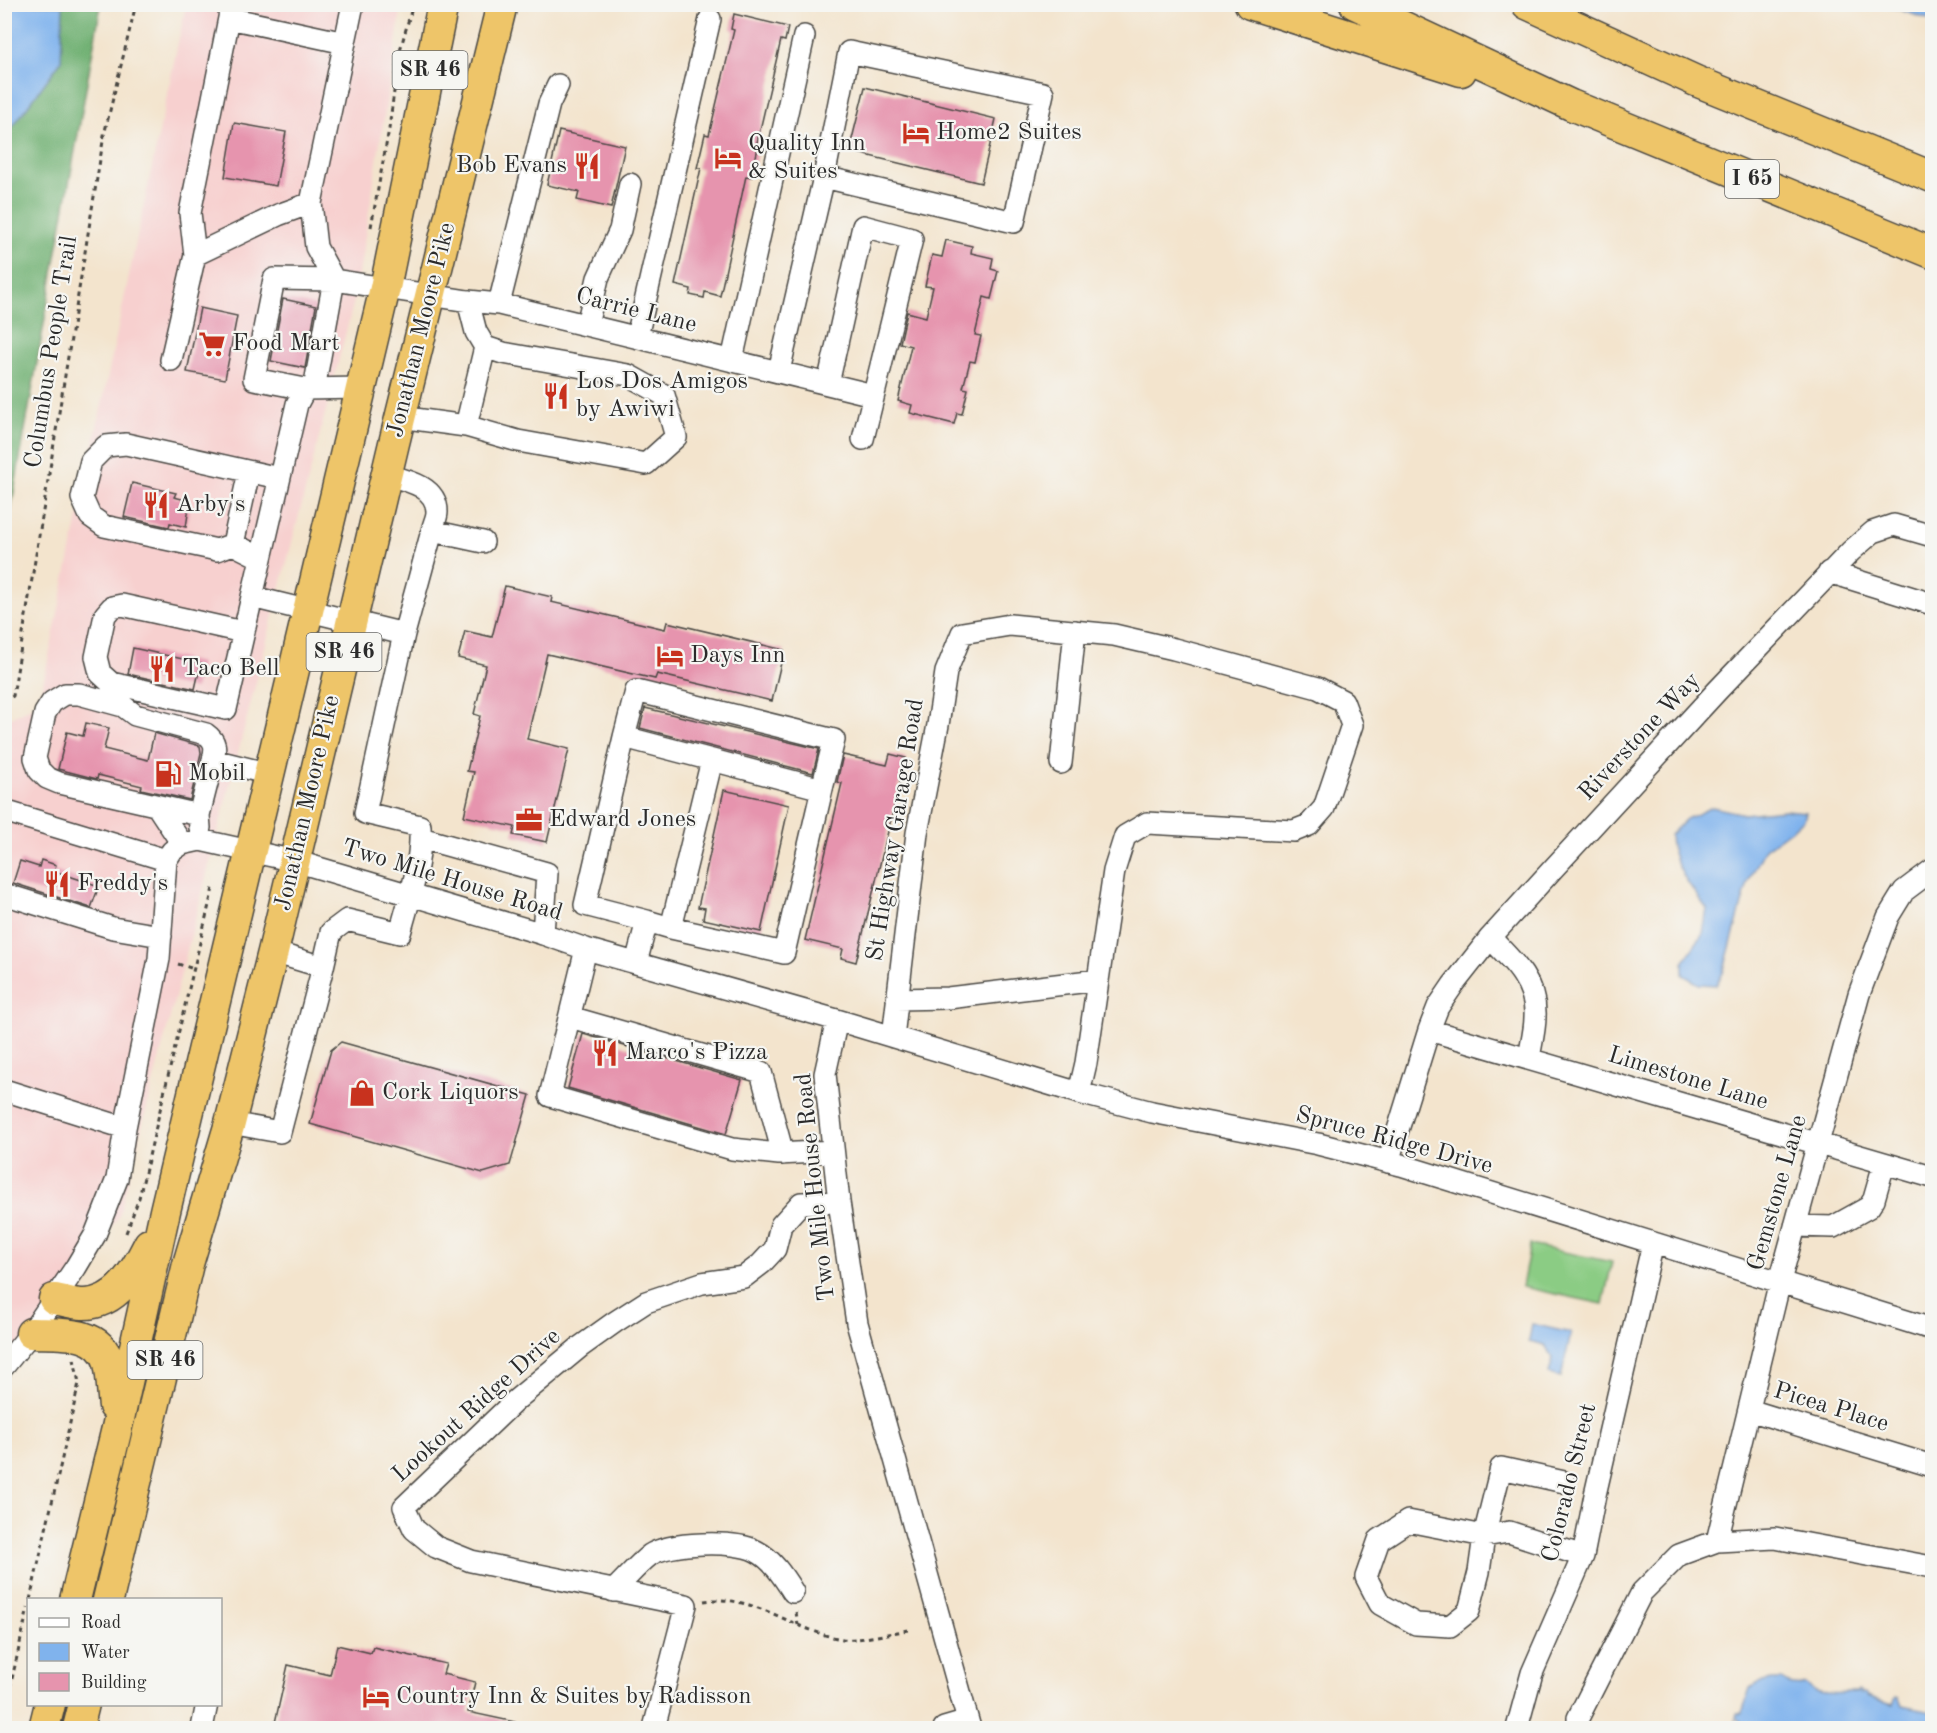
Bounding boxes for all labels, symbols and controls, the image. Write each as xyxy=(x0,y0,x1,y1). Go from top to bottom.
road number: SR 46 xyxy=(392,51,468,89)
hotel icon: Home2 Suites xyxy=(901,118,931,148)
place label: Home2 Suites xyxy=(936,121,1082,145)
place label: Quality Inn & Suites xyxy=(748,132,866,184)
hotel icon: Quality Inn & Suites xyxy=(713,143,743,173)
restaurant icon: Bob Evans xyxy=(572,151,602,181)
place label: Bob Evans xyxy=(456,154,567,178)
road number: I 65 xyxy=(1725,160,1779,198)
street label: Jonathan Moore Pike xyxy=(384,220,460,440)
street label: Columbus People Trail xyxy=(22,234,82,470)
street label: Carrie Lane xyxy=(573,284,699,338)
supermarket icon: Food Mart xyxy=(197,329,227,359)
place label: Food Mart xyxy=(232,332,340,356)
place label: Los Dos Amigos by Awiwi xyxy=(576,370,748,422)
restaurant icon: Los Dos Amigos by Awiwi xyxy=(541,381,571,411)
restaurant icon: Arby's xyxy=(141,490,171,520)
place label: Arby's xyxy=(176,493,245,517)
road number: SR 46 xyxy=(306,633,382,671)
hotel icon: Days Inn xyxy=(655,641,685,671)
place label: Days Inn xyxy=(690,644,785,668)
restaurant icon: Taco Bell xyxy=(147,654,177,684)
place label: Taco Bell xyxy=(182,657,279,681)
street label: Riverstone Way xyxy=(1575,668,1705,806)
street label: Jonathan Moore Pike xyxy=(272,693,344,913)
street label: St Highway Garage Road xyxy=(863,697,929,963)
fuel station icon: Mobil xyxy=(153,759,183,789)
place label: Mobil xyxy=(188,762,245,786)
office icon: Edward Jones xyxy=(514,805,544,835)
place label: Edward Jones xyxy=(549,808,696,832)
street label: Two Mile House Road xyxy=(339,836,565,926)
restaurant icon: Freddy's xyxy=(42,869,72,899)
place label: Freddy's xyxy=(77,872,168,896)
restaurant icon: Marco's Pizza xyxy=(590,1038,620,1068)
place label: Marco's Pizza xyxy=(625,1041,768,1065)
street label: Limestone Lane xyxy=(1605,1043,1771,1115)
street label: Two Mile House Road xyxy=(792,1072,840,1302)
shop icon: Cork Liquors xyxy=(347,1078,377,1108)
place label: Cork Liquors xyxy=(382,1081,519,1105)
street label: Spruce Ridge Drive xyxy=(1293,1103,1495,1179)
street label: Gemstone Lane xyxy=(1744,1112,1812,1274)
street label: Lookout Ridge Drive xyxy=(388,1325,566,1487)
road number: SR 46 xyxy=(128,1341,202,1379)
street label: Picea Place xyxy=(1771,1379,1891,1437)
street label: Colorado Street xyxy=(1539,1401,1601,1565)
legend xyxy=(27,1598,222,1706)
text: Road xyxy=(81,1614,121,1632)
text: Water xyxy=(81,1644,130,1662)
text: Building xyxy=(81,1674,147,1692)
hotel icon: Country Inn & Suites by Radisson xyxy=(361,1682,391,1712)
place label: Country Inn & Suites by Radisson xyxy=(396,1685,751,1709)

